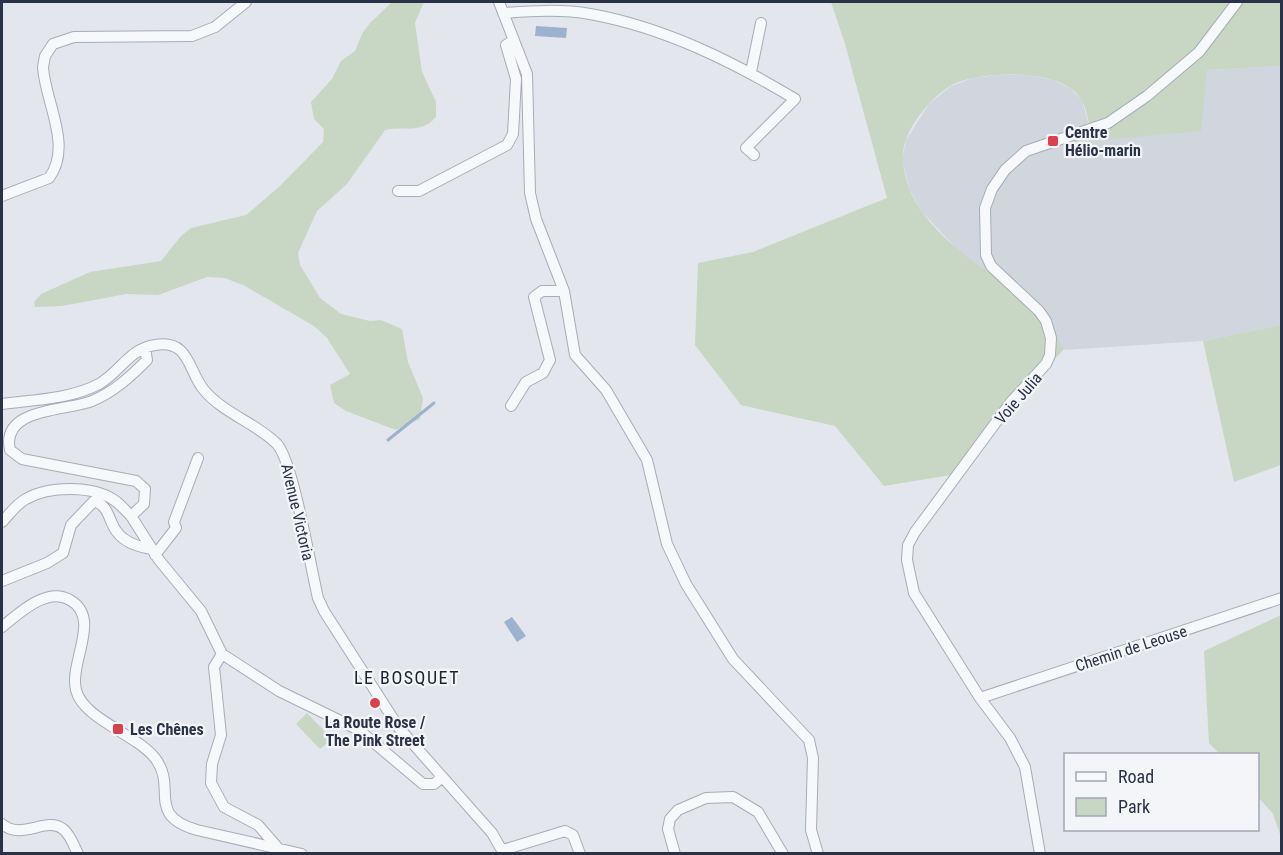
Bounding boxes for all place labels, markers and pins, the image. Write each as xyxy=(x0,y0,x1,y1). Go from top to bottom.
place label: Centre Hélio-marin xyxy=(1065,123,1141,160)
marker: Centre Hélio-marin xyxy=(1046,134,1060,148)
marker: La Route Rose / The Pink Street xyxy=(368,696,382,710)
place label: La Route Rose / The Pink Street xyxy=(325,713,426,750)
place label: Les Chênes xyxy=(130,720,204,739)
marker: Les Chênes xyxy=(111,722,125,736)

